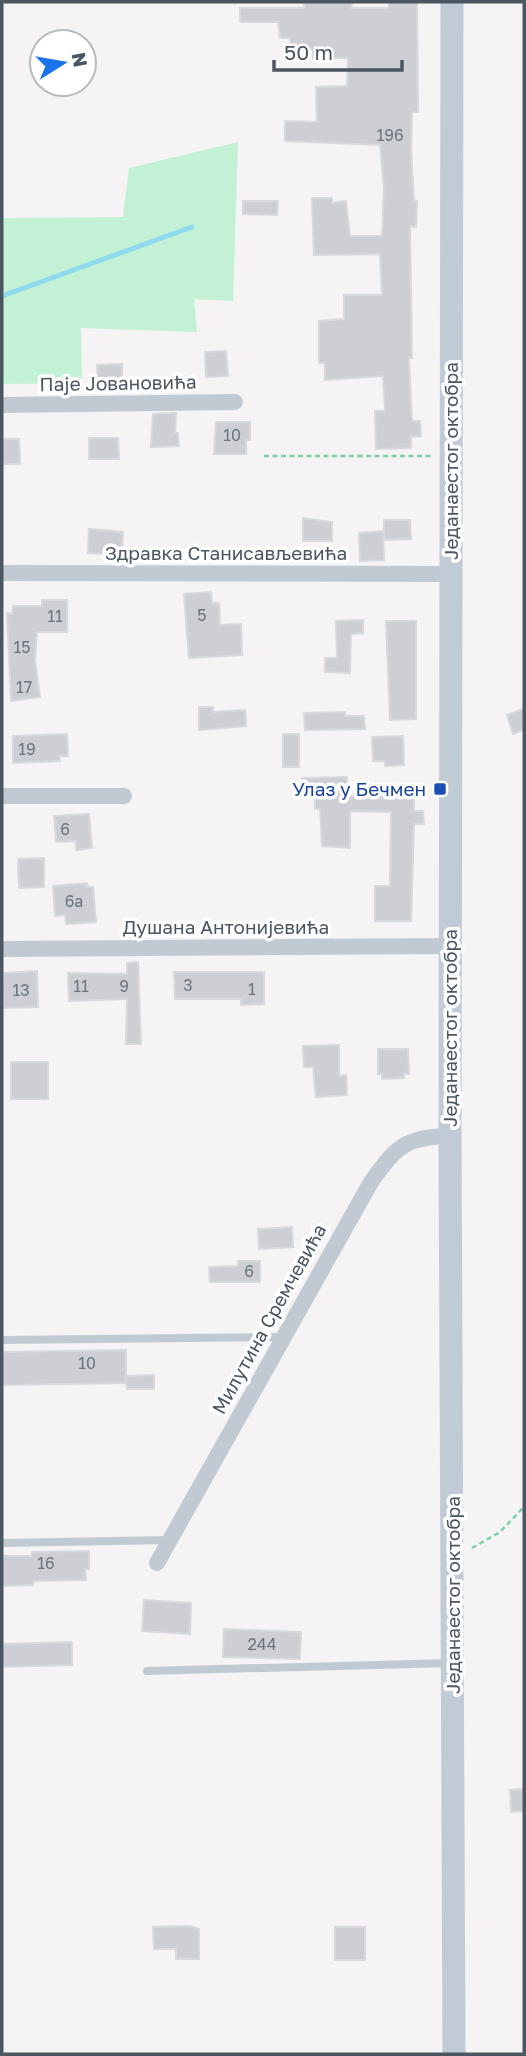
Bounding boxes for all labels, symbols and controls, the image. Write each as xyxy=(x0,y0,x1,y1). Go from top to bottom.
north arrow xyxy=(28,28,98,98)
scale bar xyxy=(274,28,402,72)
text: 50 m xyxy=(284,39,333,65)
text: N xyxy=(68,50,93,69)
house number: 196 xyxy=(376,125,404,145)
street label: Једанаестог октобра xyxy=(439,362,462,560)
street label: Паје Јовановића xyxy=(39,370,197,395)
house number: 10 xyxy=(223,425,241,445)
street label: Здравка Станисављевића xyxy=(105,541,347,564)
house number: 5 xyxy=(197,605,207,625)
house number: 11 xyxy=(47,606,63,626)
house number: 15 xyxy=(13,637,31,657)
house number: 17 xyxy=(16,677,32,697)
house number: 19 xyxy=(18,739,36,759)
place label: Улаз у Бечмен xyxy=(292,777,426,800)
marker: Улаз у Бечмен xyxy=(432,781,448,797)
house number: 6 xyxy=(60,819,70,839)
house number: 6a xyxy=(65,891,83,911)
street label: Душана Антонијевића xyxy=(123,915,329,938)
street label: Једанаестог октобра xyxy=(438,929,461,1127)
house number: 3 xyxy=(183,975,193,995)
house number: 11 xyxy=(73,976,89,996)
house number: 9 xyxy=(119,976,129,996)
house number: 1 xyxy=(248,979,256,999)
house number: 13 xyxy=(12,980,30,1000)
street label: Милутина Сремчевића xyxy=(207,1220,330,1418)
house number: 6 xyxy=(244,1261,254,1281)
house number: 10 xyxy=(78,1353,96,1373)
street label: Једанаестог октобра xyxy=(441,1496,464,1694)
house number: 16 xyxy=(37,1553,55,1573)
house number: 244 xyxy=(248,1634,276,1654)

